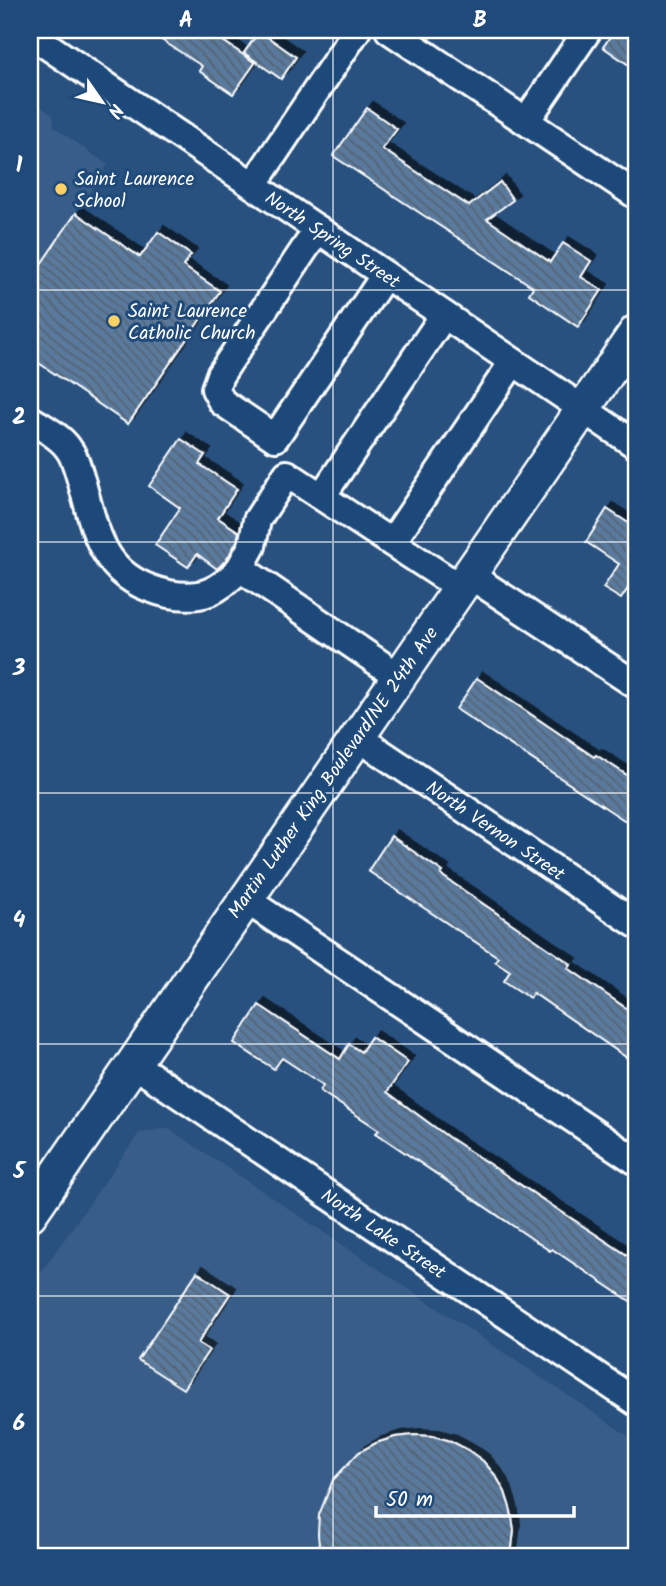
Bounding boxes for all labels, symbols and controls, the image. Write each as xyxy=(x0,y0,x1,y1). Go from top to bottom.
text: A xyxy=(179,3,193,39)
text: B xyxy=(473,3,487,39)
north arrow xyxy=(66,66,136,136)
text: N xyxy=(99,97,130,124)
text: 1 xyxy=(16,148,23,184)
place label: Saint Laurence School xyxy=(75,165,194,217)
marker: Saint Laurence School xyxy=(53,181,69,197)
street label: North Spring Street xyxy=(258,184,406,298)
place label: Saint Laurence Catholic Church xyxy=(128,297,255,349)
marker: Saint Laurence Catholic Church xyxy=(106,313,122,329)
text: 2 xyxy=(12,400,26,436)
street label: Martin Luther King Boulevard/NE 24th Ave xyxy=(221,621,447,925)
text: 3 xyxy=(12,651,26,687)
street label: North Vernon Street xyxy=(419,774,571,890)
text: 4 xyxy=(13,903,26,939)
text: 5 xyxy=(12,1154,27,1190)
street label: North Lake Street xyxy=(314,1182,452,1288)
text: 6 xyxy=(13,1406,25,1442)
scale bar xyxy=(376,1474,573,1518)
text: 50 m xyxy=(386,1484,433,1517)

